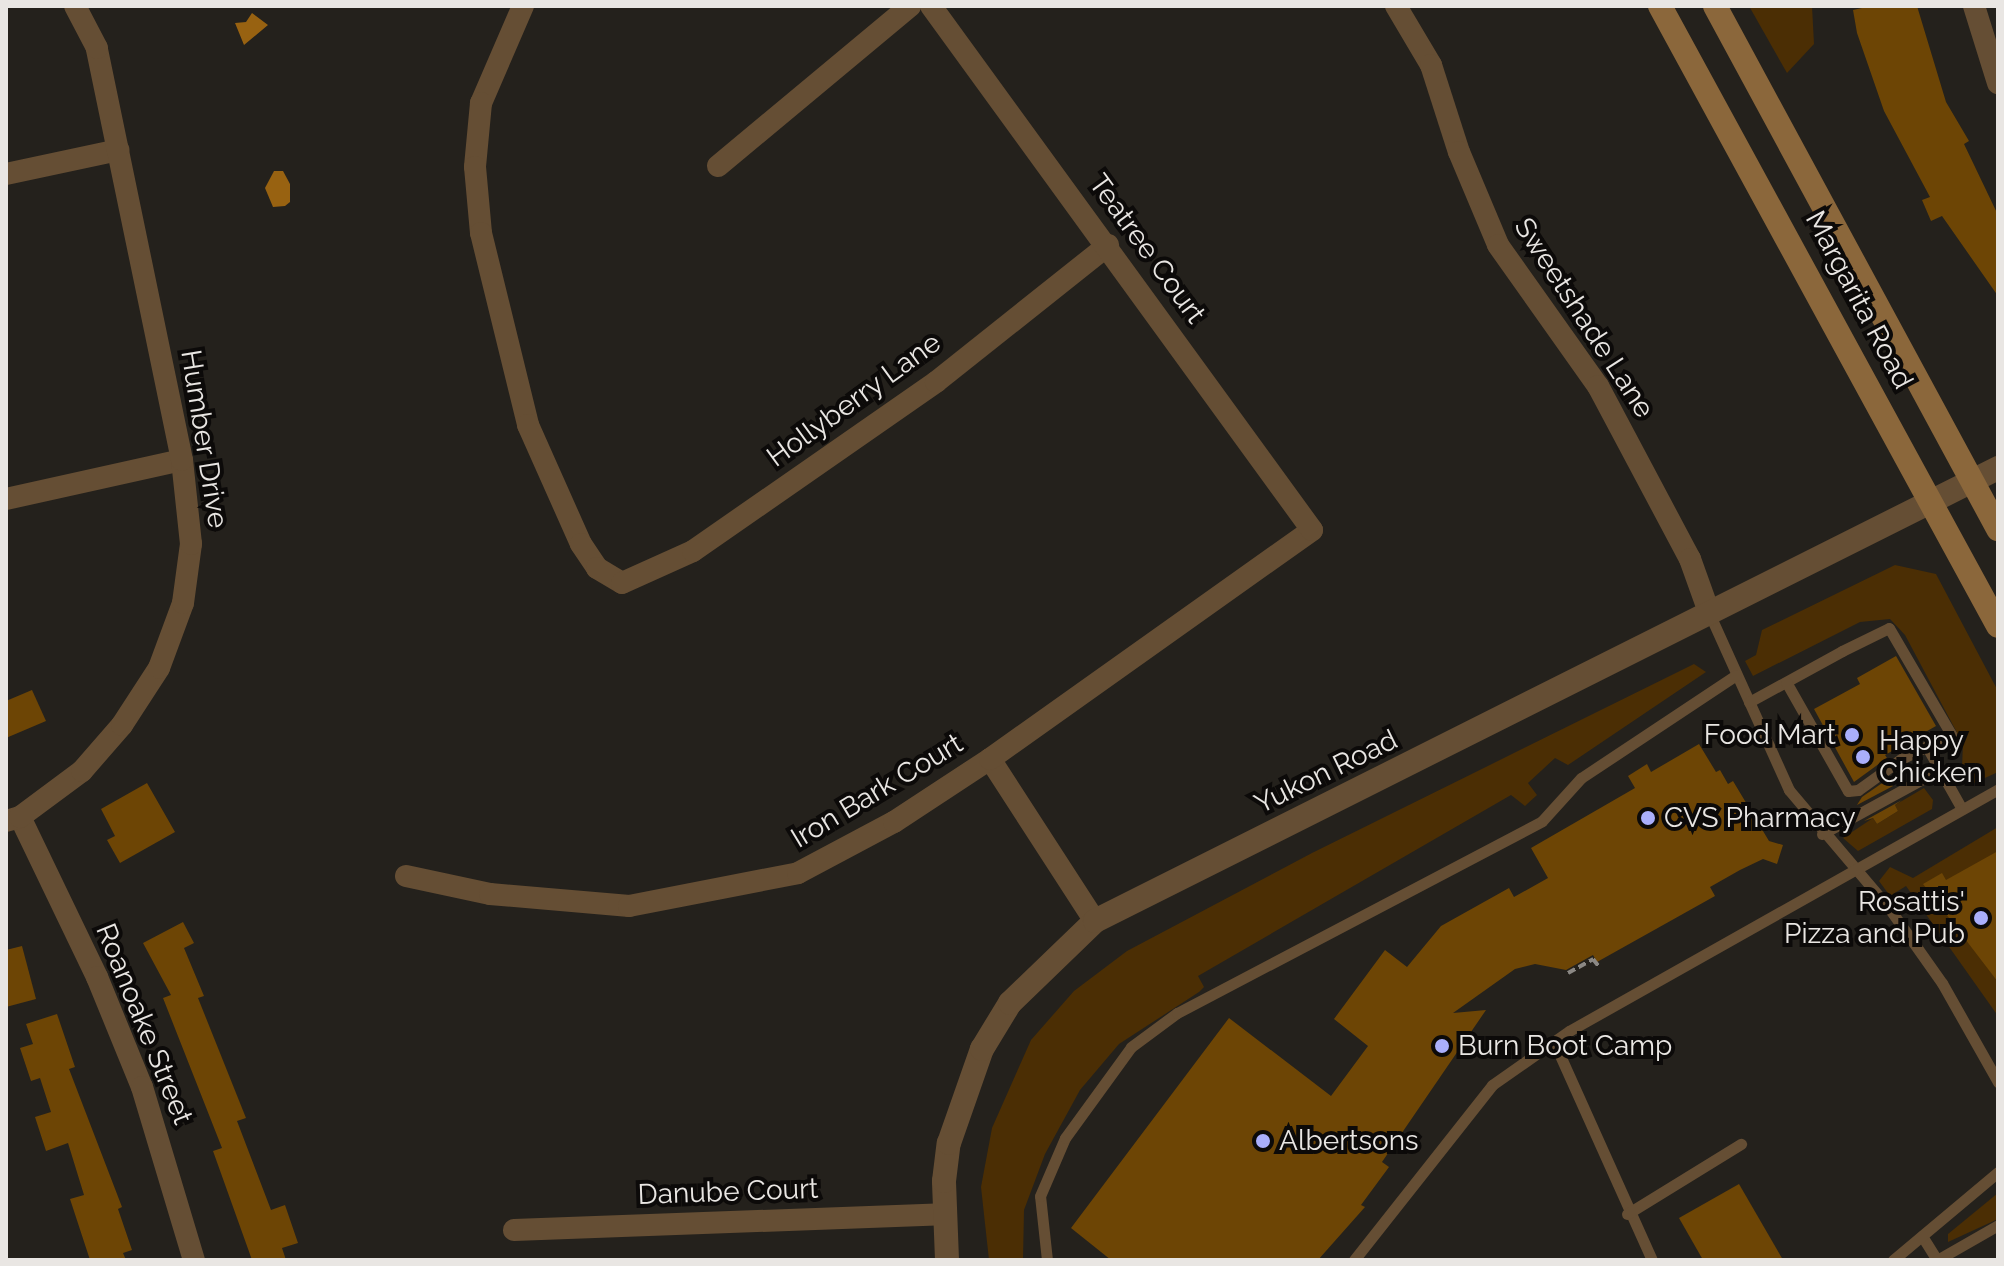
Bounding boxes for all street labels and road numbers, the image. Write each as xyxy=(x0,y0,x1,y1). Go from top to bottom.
street label: Teatree Court xyxy=(1082,168,1212,330)
street label: Margarita Road xyxy=(1798,205,1920,395)
street label: Sweetshade Lane xyxy=(1507,212,1661,424)
street label: Hollyberry Lane xyxy=(760,326,948,474)
street label: Humber Drive xyxy=(173,347,235,531)
street label: Yukon Road xyxy=(1249,723,1403,821)
street label: Iron Bark Court xyxy=(785,727,969,855)
street label: Roanoake Street xyxy=(88,919,200,1129)
street label: Danube Court xyxy=(637,1172,819,1212)

